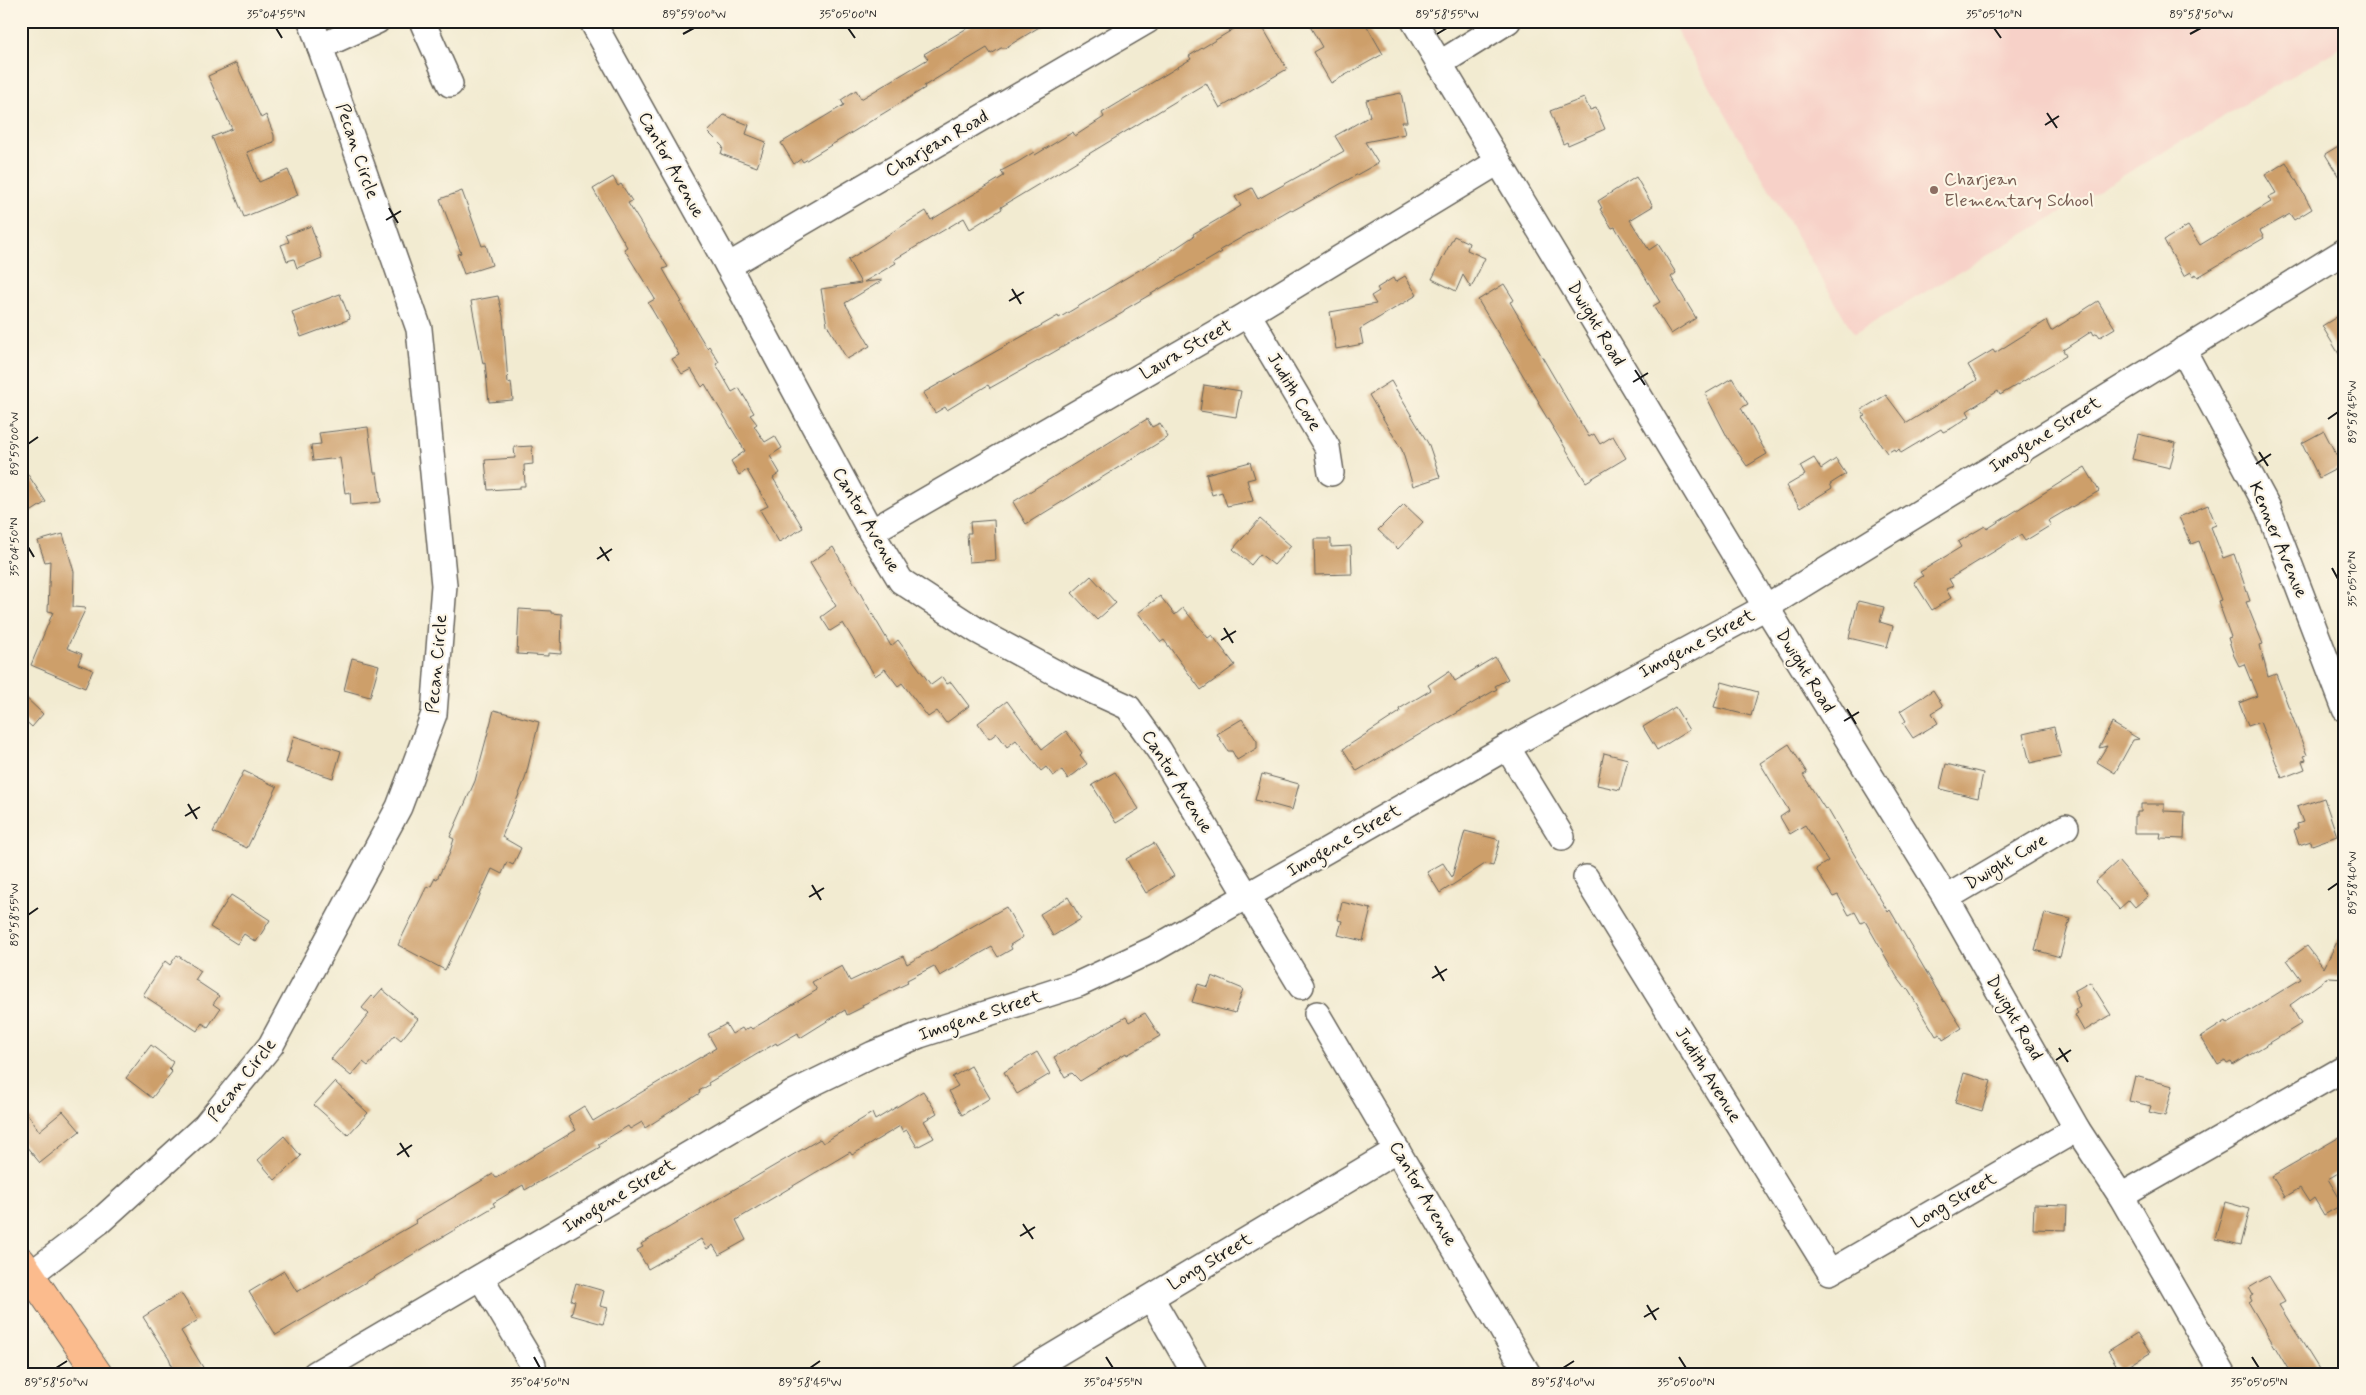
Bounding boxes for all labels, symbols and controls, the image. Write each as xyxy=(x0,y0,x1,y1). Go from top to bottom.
text: 35°04'55"N xyxy=(247,7,305,23)
text: 89°59'00"W xyxy=(662,7,726,23)
text: 35°05'00"N xyxy=(819,7,877,23)
text: 89°58'55"W xyxy=(1415,7,1479,23)
text: 35°05'10"N xyxy=(1966,7,2022,23)
text: 89°58'50"W xyxy=(2169,7,2233,23)
street label: Pecan Circle xyxy=(330,100,385,202)
street label: Charjean Road xyxy=(881,105,993,183)
street label: Cantor Avenue xyxy=(632,108,710,222)
place label: Charjean Elementary School xyxy=(1944,168,2094,213)
marker: Charjean Elementary School xyxy=(1928,184,1940,196)
street label: Dwight Road xyxy=(1561,277,1631,371)
street label: Laura Street xyxy=(1136,314,1236,386)
street label: Judith Cove xyxy=(1261,348,1327,436)
text: 89°58'45"W xyxy=(2345,380,2361,443)
street label: Imogene Street xyxy=(1985,391,2107,481)
text: 89°59'00"W xyxy=(7,412,23,476)
street label: Cantor Avenue xyxy=(826,463,906,577)
street label: Kenner Avenue xyxy=(2243,478,2313,602)
text: 35°04'50"N xyxy=(7,518,23,576)
text: 35°05'10"N xyxy=(2345,551,2361,607)
street label: Imogene Street xyxy=(1635,603,1760,686)
street label: Pecan Circle xyxy=(421,613,453,714)
street label: Dwight Road xyxy=(1769,625,1840,718)
street label: Cantor Avenue xyxy=(1136,726,1218,838)
street label: Imogene Street xyxy=(1283,799,1407,885)
street label: Dwight Cove xyxy=(1960,828,2052,897)
text: 89°58'40"W xyxy=(2345,851,2361,915)
text: 89°58'55"W xyxy=(7,883,23,947)
street label: Dwight Road xyxy=(1979,971,2048,1065)
street label: Imogene Street xyxy=(916,985,1045,1049)
street label: Judith Avenue xyxy=(1669,1023,1747,1127)
street label: Pecan Circle xyxy=(202,1033,282,1126)
street label: Cantor Avenue xyxy=(1383,1137,1463,1251)
street label: Imogene Street xyxy=(558,1153,681,1241)
street label: Long Street xyxy=(1907,1167,2002,1236)
street label: Long Street xyxy=(1164,1227,1257,1297)
text: 89°58'50"W xyxy=(24,1375,88,1391)
text: 35°04'50"N xyxy=(511,1375,569,1391)
text: 89°58'45"W xyxy=(779,1375,842,1391)
text: 35°04'55"N xyxy=(1084,1375,1142,1391)
text: 89°58'40"W xyxy=(1531,1375,1595,1391)
text: 35°05'00"N xyxy=(1657,1375,1715,1391)
text: 35°05'05"N xyxy=(2231,1375,2288,1391)

